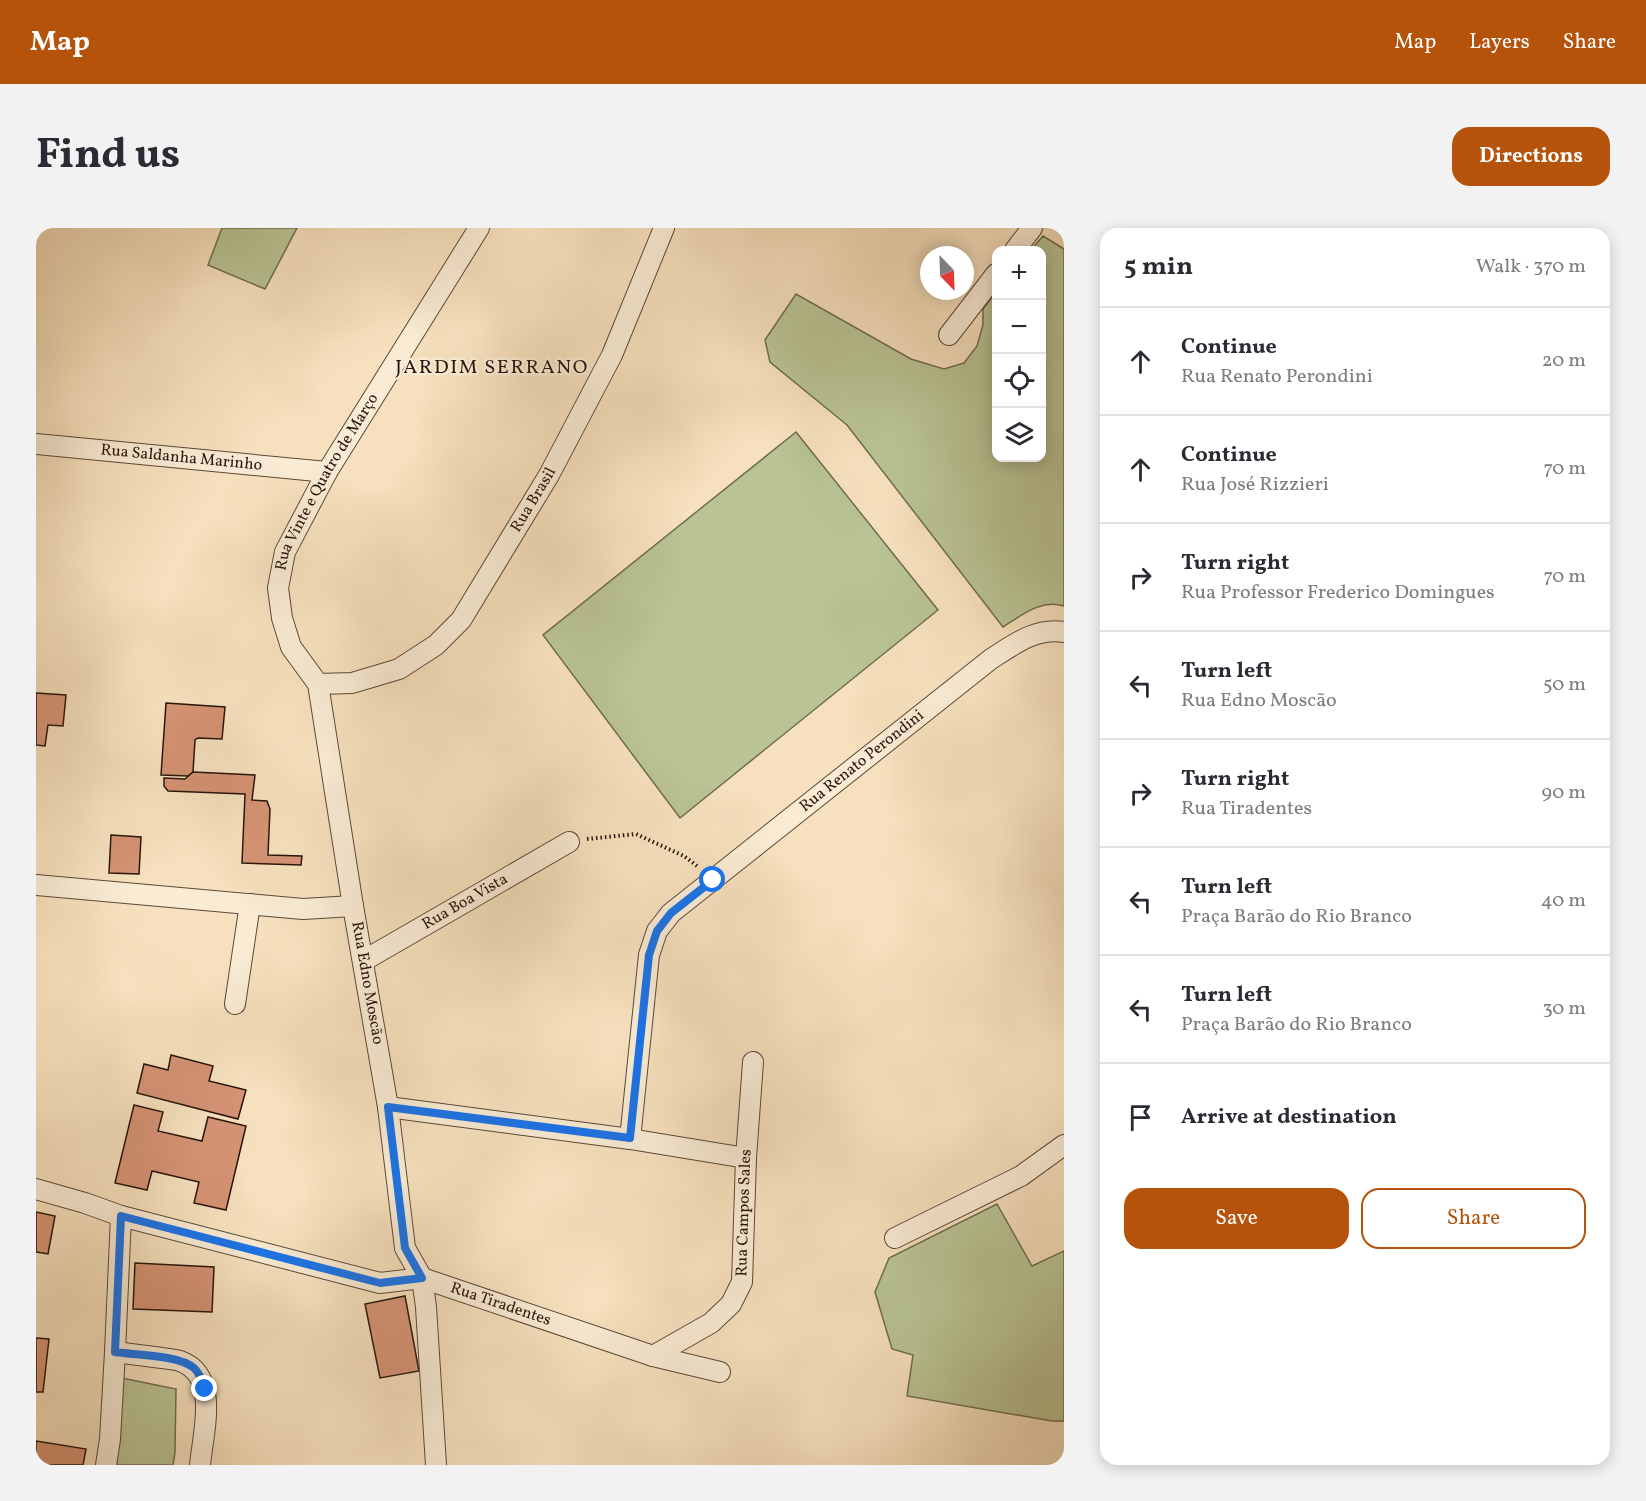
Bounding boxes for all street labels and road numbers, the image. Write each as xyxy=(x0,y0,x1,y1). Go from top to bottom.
street label: Rua Vinte e Quatro de Março xyxy=(271,389,384,573)
street label: Rua Saldanha Marinho xyxy=(100,439,263,477)
street label: Rua Brasil xyxy=(506,463,562,537)
street label: Rua Renato Perondini xyxy=(795,705,929,818)
street label: Rua Boa Vista xyxy=(418,868,512,935)
street label: Rua Edno Moscão xyxy=(345,920,389,1046)
street label: Rua Campos Sales xyxy=(731,1148,758,1277)
street label: Rua Tiradentes xyxy=(447,1277,554,1332)

